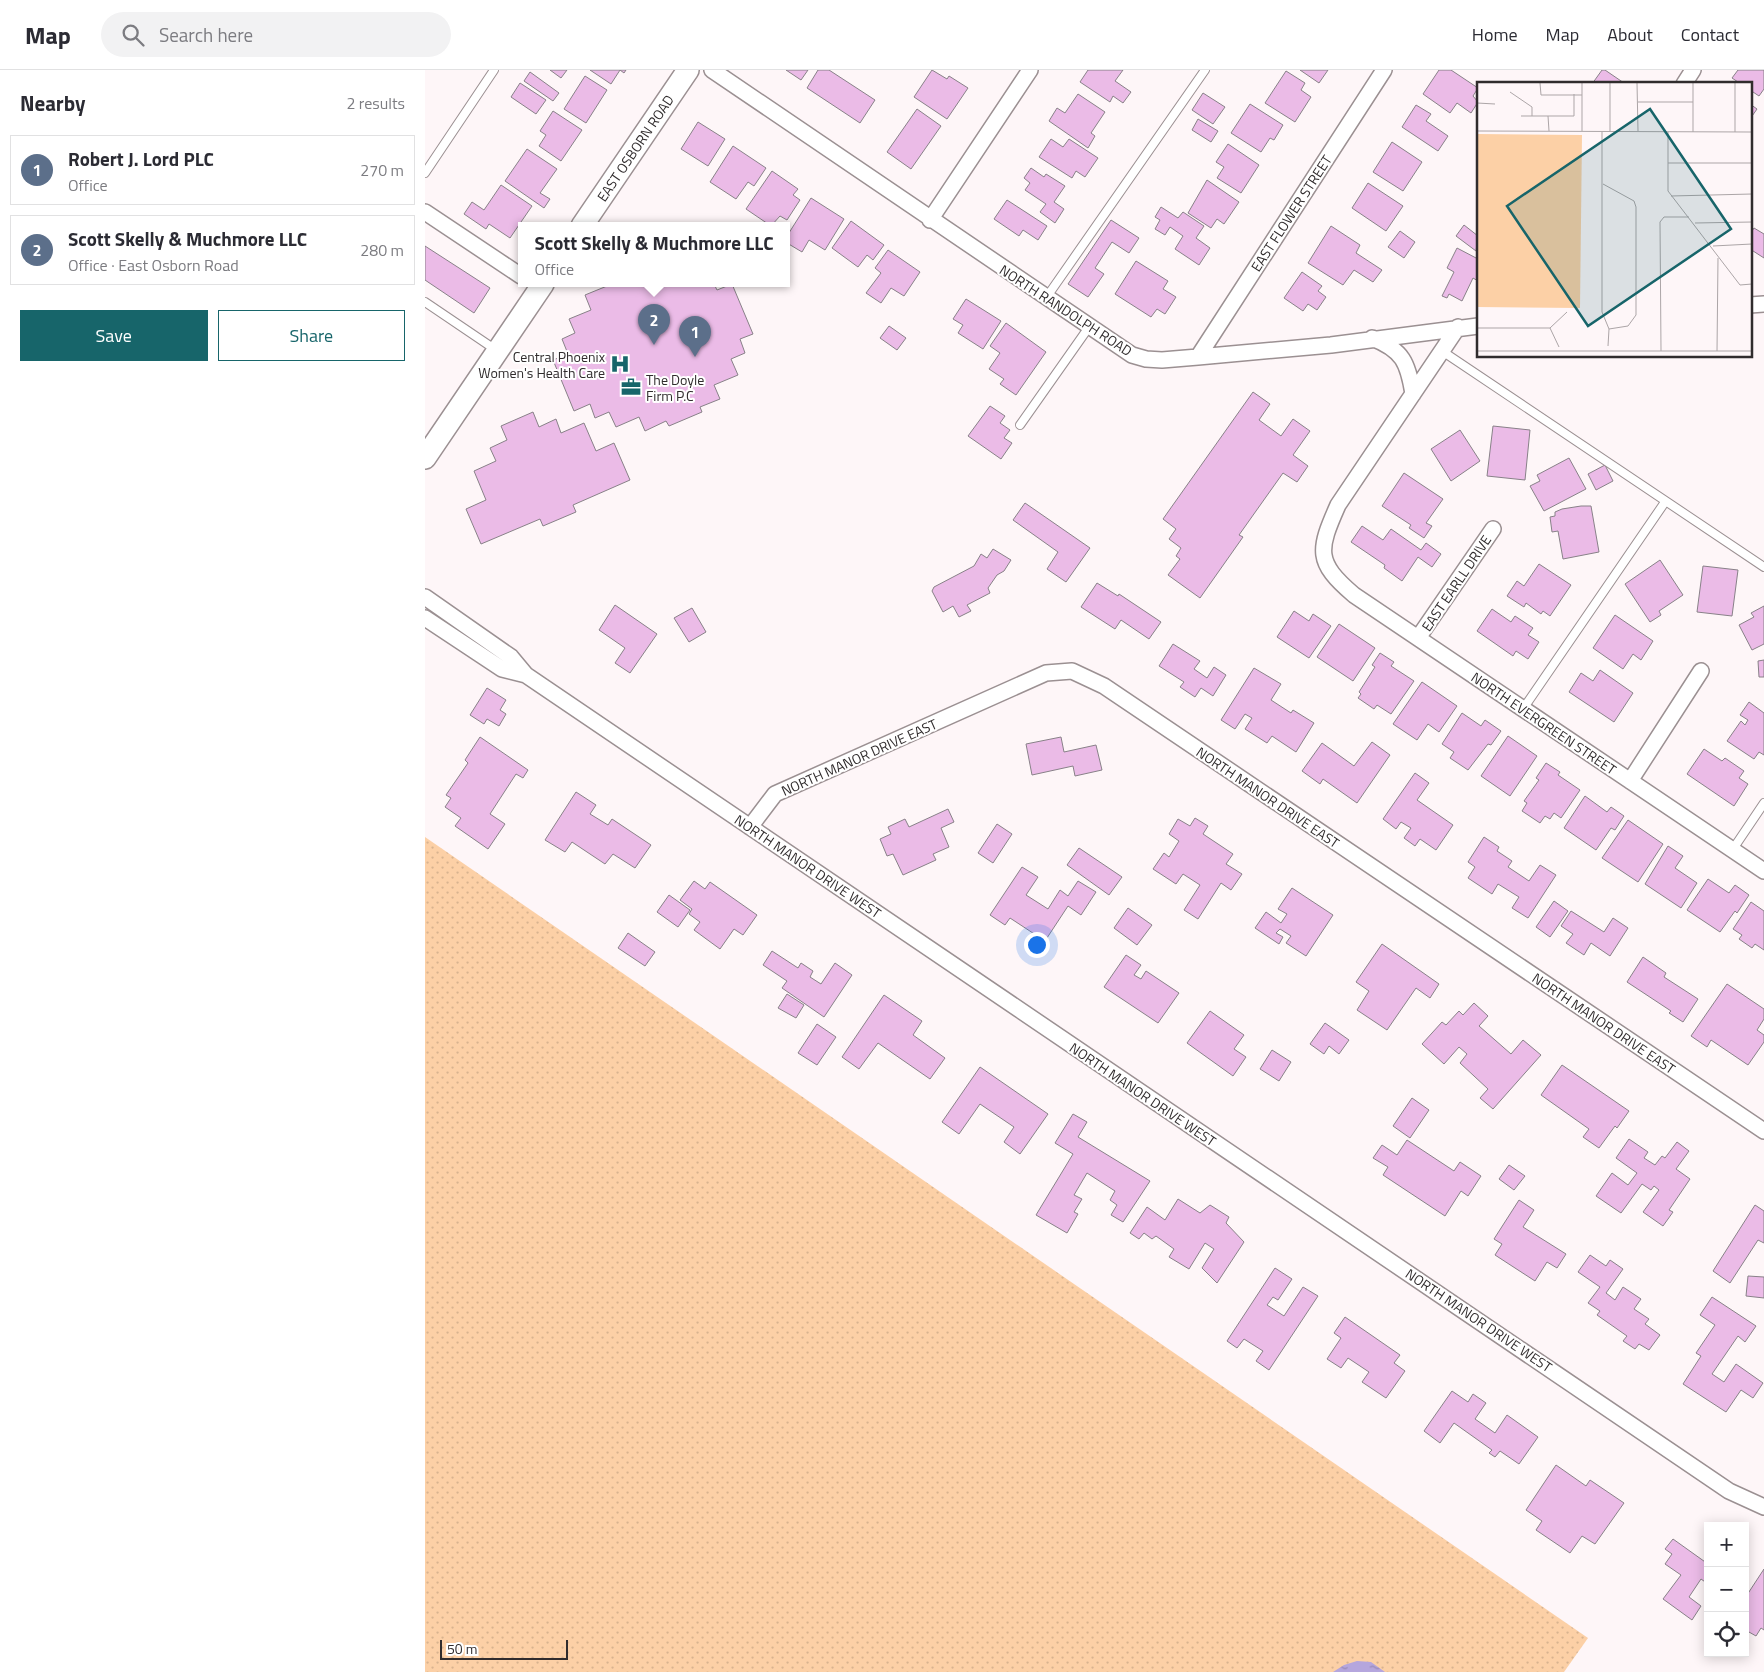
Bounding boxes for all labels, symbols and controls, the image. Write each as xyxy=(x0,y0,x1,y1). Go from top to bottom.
search box xyxy=(101,12,451,57)
text: Map xyxy=(25,17,71,53)
text: Search here xyxy=(159,20,253,49)
icon: search xyxy=(119,21,147,49)
text: Home xyxy=(1472,21,1518,48)
text: Map xyxy=(1546,21,1579,48)
text: About xyxy=(1607,21,1653,48)
text: Contact xyxy=(1681,21,1739,48)
inset map xyxy=(1477,82,1751,358)
text: Nearby xyxy=(20,87,85,119)
street label: EAST OSBORN ROAD xyxy=(591,90,679,206)
text: 2 results xyxy=(346,91,405,115)
text: Robert J. Lord PLC xyxy=(68,144,214,173)
street label: EAST FLOWER STREET xyxy=(1245,150,1337,275)
text: 1 xyxy=(33,158,41,182)
text: 270 m xyxy=(360,158,404,182)
text: Office xyxy=(68,173,108,197)
popup xyxy=(518,222,790,287)
text: Scott Skelly & Muchmore LLC xyxy=(68,224,307,253)
text: Scott Skelly & Muchmore LLC xyxy=(535,228,773,257)
text: 2 xyxy=(33,238,41,262)
text: 280 m xyxy=(360,238,404,262)
text: Office · East Osborn Road xyxy=(68,253,239,277)
text: Office xyxy=(535,257,574,281)
street label: NORTH RANDOLPH ROAD xyxy=(996,259,1136,361)
pin: 2 xyxy=(638,304,670,345)
button: Save xyxy=(20,310,208,361)
button: Share xyxy=(218,310,405,361)
pin: 1 xyxy=(679,316,711,357)
place label: Central Phoenix Women's Health Care xyxy=(478,346,606,383)
hospital icon: Central Phoenix Women's Health Care xyxy=(609,353,631,375)
place label: The Doyle Firm P.C xyxy=(646,369,704,406)
office icon: The Doyle Firm P.C xyxy=(620,376,642,398)
street label: EAST EARLL DRIVE xyxy=(1416,530,1496,635)
street label: NORTH EVERGREEN STREET xyxy=(1467,666,1621,780)
street label: NORTH MANOR DRIVE EAST xyxy=(778,713,941,801)
street label: NORTH MANOR DRIVE EAST xyxy=(1192,741,1344,853)
street label: NORTH MANOR DRIVE WEST xyxy=(731,809,886,923)
your location xyxy=(1024,932,1050,958)
street label: NORTH MANOR DRIVE EAST xyxy=(1528,967,1680,1079)
street label: NORTH MANOR DRIVE WEST xyxy=(1066,1037,1221,1151)
street label: NORTH MANOR DRIVE WEST xyxy=(1402,1263,1557,1377)
map controls xyxy=(1704,1522,1749,1657)
button: + xyxy=(1704,1522,1749,1567)
button: − xyxy=(1704,1567,1749,1612)
button: locate xyxy=(1704,1612,1749,1657)
scale bar xyxy=(440,1637,567,1660)
text: 50 m xyxy=(447,1638,477,1659)

